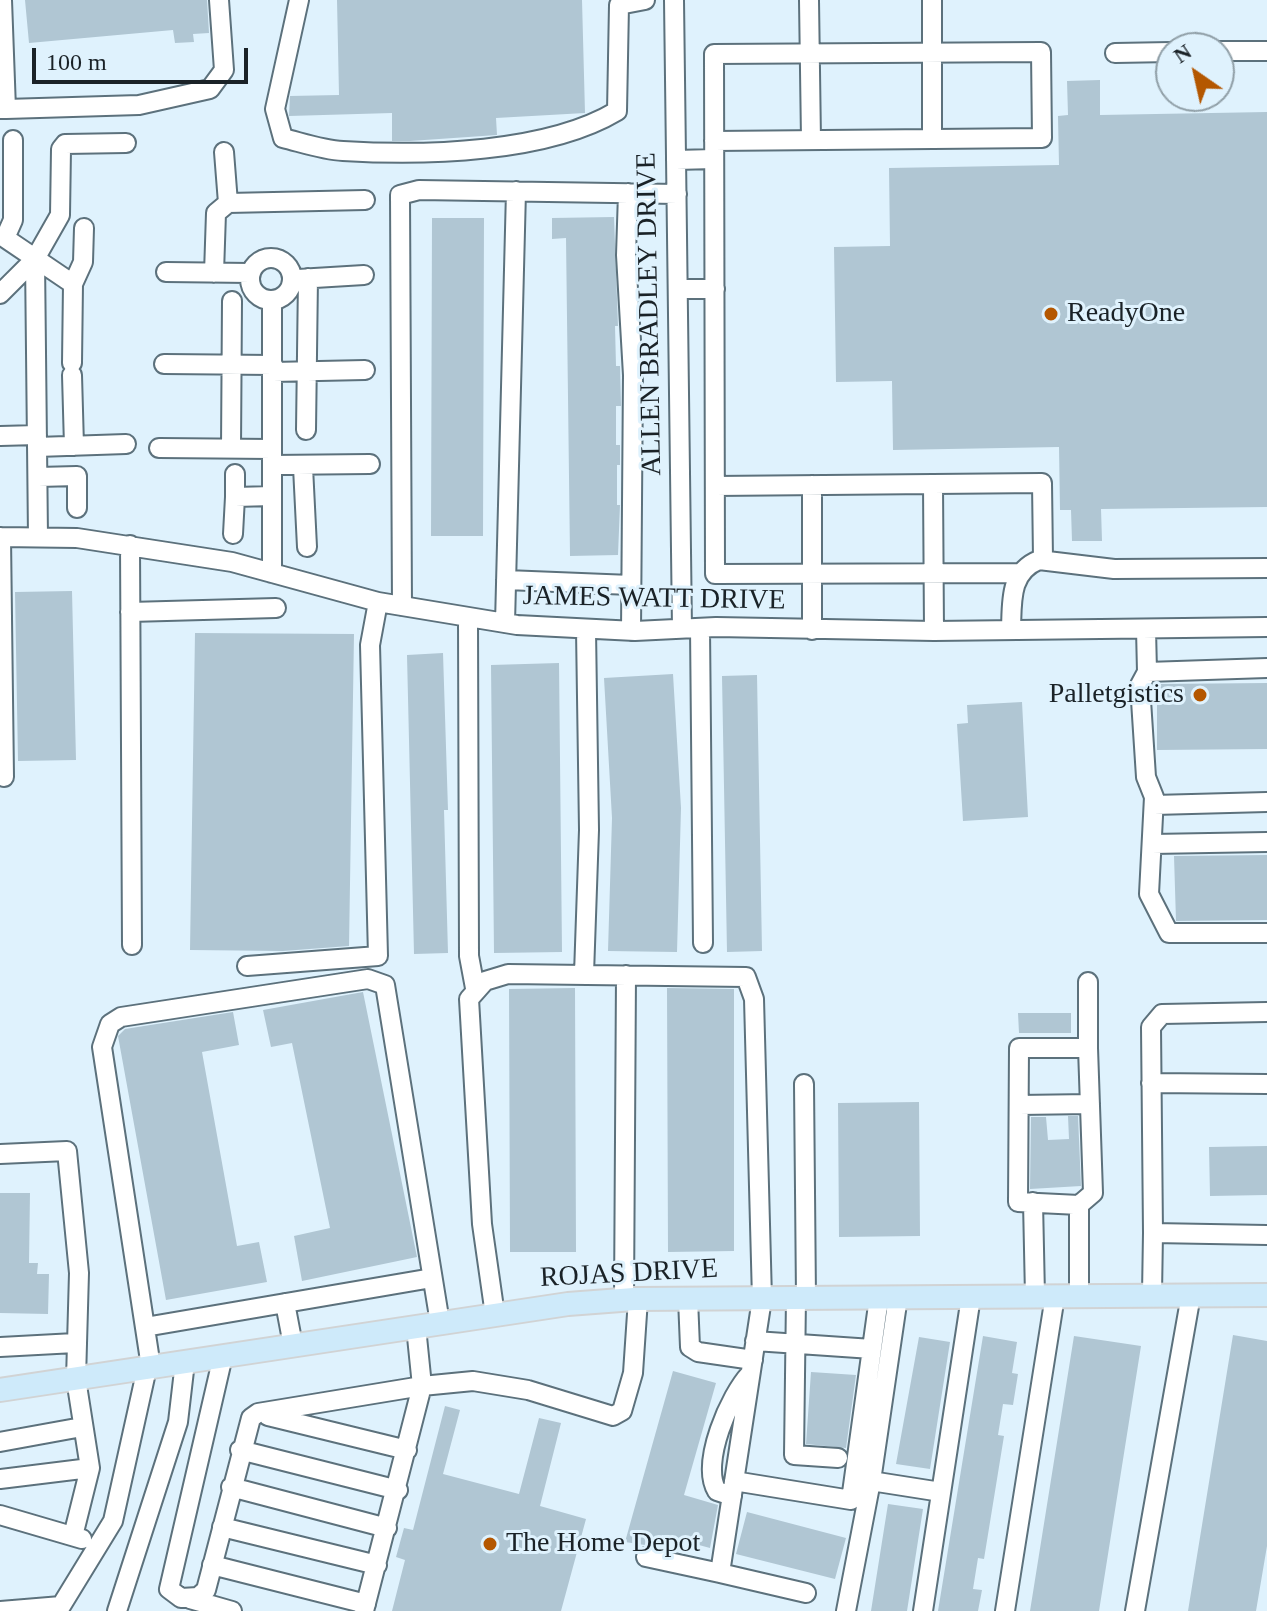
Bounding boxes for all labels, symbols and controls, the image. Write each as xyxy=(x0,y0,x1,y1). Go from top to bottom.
scale bar xyxy=(36,32,252,82)
north arrow xyxy=(1155,32,1235,112)
text: N xyxy=(1169,39,1196,68)
text: 100 m xyxy=(46,49,107,75)
street label: ALLEN BRADLEY DRIVE xyxy=(630,152,670,476)
place label: ReadyOne xyxy=(1067,297,1185,331)
marker: ReadyOne xyxy=(1042,305,1060,323)
street label: JAMES WATT DRIVE xyxy=(522,580,786,618)
place label: Palletgistics xyxy=(1049,678,1184,712)
marker: Palletgistics xyxy=(1191,686,1209,704)
street label: ROJAS DRIVE xyxy=(539,1253,719,1295)
place label: The Home Depot xyxy=(506,1527,700,1561)
marker: The Home Depot xyxy=(481,1535,499,1553)

